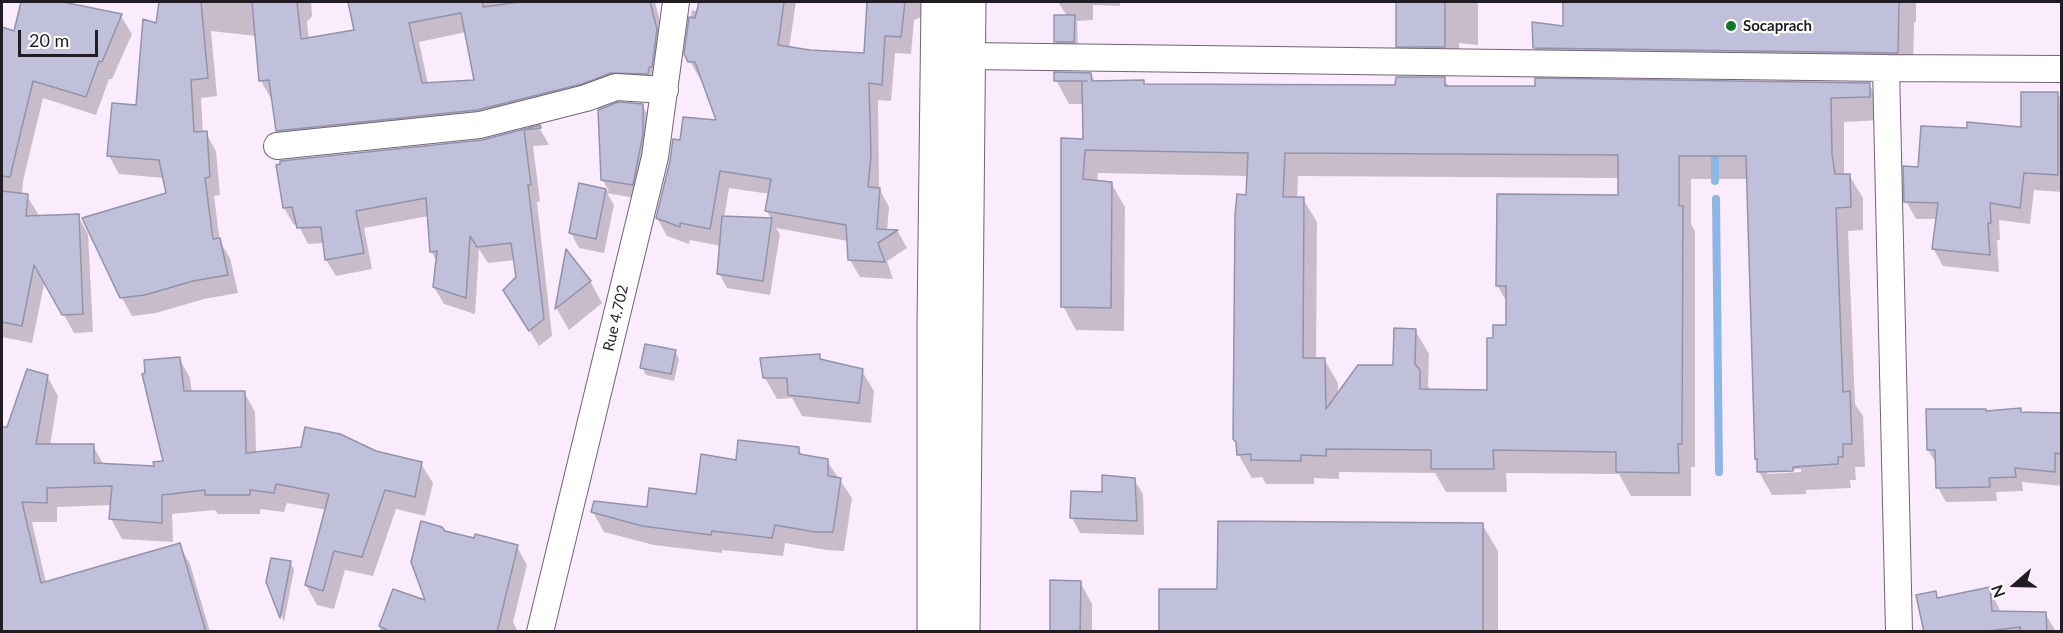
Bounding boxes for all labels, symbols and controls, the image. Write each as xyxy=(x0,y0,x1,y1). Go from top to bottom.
place label: Socaprach xyxy=(1743,17,1812,35)
scale bar xyxy=(21,18,100,56)
marker: Socaprach xyxy=(1724,19,1738,33)
text: 20 m xyxy=(29,29,69,51)
street label: Rue 4.702 xyxy=(600,283,632,353)
north arrow xyxy=(1985,555,2045,615)
text: N xyxy=(1987,582,2009,600)

